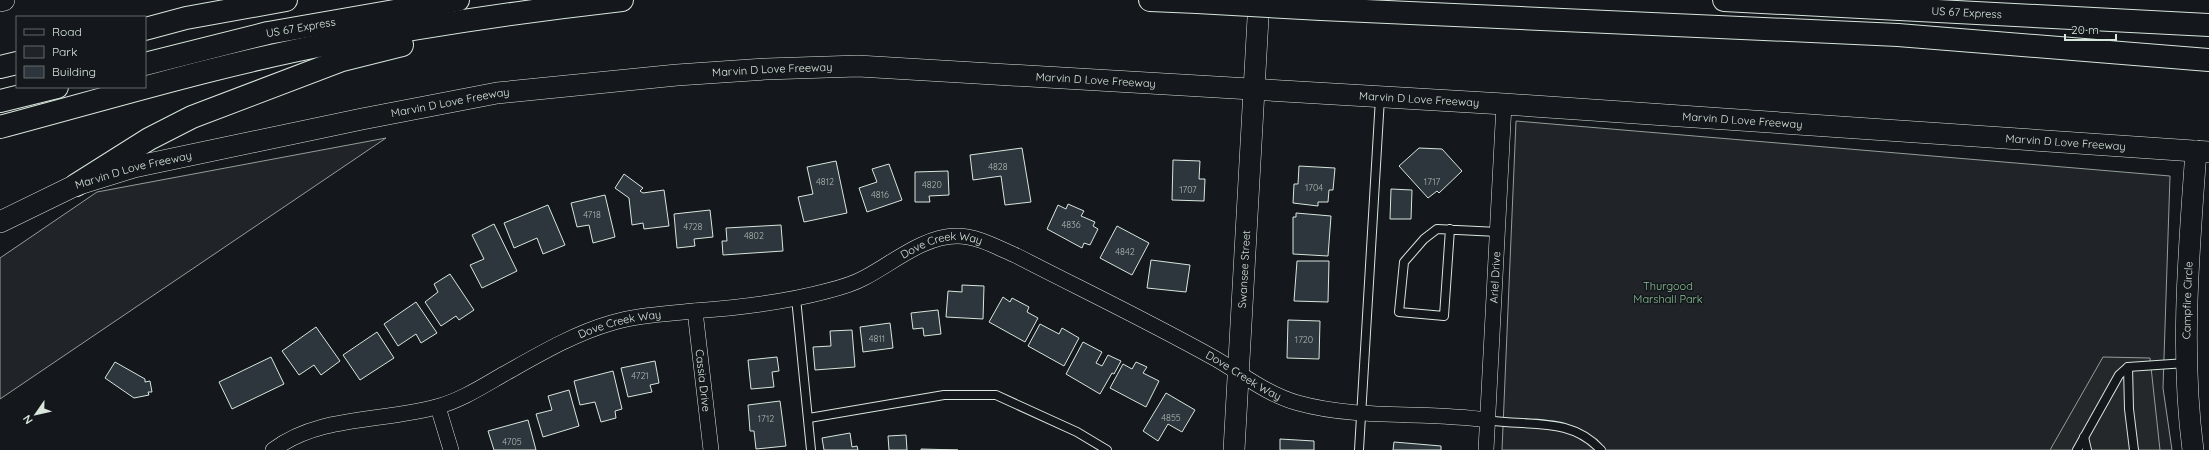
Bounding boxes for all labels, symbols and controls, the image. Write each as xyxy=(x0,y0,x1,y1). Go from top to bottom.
street label: US 67 Express xyxy=(1931,4,2002,21)
street label: US 67 Express xyxy=(265,14,337,40)
legend xyxy=(16,16,146,88)
scale bar xyxy=(2065,16,2116,42)
text: 20 m xyxy=(2071,22,2099,37)
text: Road xyxy=(52,24,82,39)
text: Park xyxy=(52,44,77,59)
street label: Marvin D Love Freeway xyxy=(712,60,833,80)
text: Building xyxy=(52,64,96,79)
street label: Marvin D Love Freeway xyxy=(1035,69,1156,91)
street label: Marvin D Love Freeway xyxy=(390,85,510,120)
street label: Marvin D Love Freeway xyxy=(1359,88,1480,110)
street label: Marvin D Love Freeway xyxy=(1682,109,1803,131)
street label: Marvin D Love Freeway xyxy=(2005,131,2126,153)
street label: Marvin D Love Freeway xyxy=(73,148,193,192)
house number: 4828 xyxy=(988,161,1008,172)
house number: 4812 xyxy=(816,176,834,187)
house number: 1717 xyxy=(1424,176,1441,187)
house number: 4820 xyxy=(922,179,942,190)
house number: 1704 xyxy=(1305,182,1323,193)
house number: 1707 xyxy=(1179,184,1197,195)
house number: 4816 xyxy=(871,189,889,200)
house number: 4718 xyxy=(583,209,601,220)
house number: 4836 xyxy=(1061,219,1081,230)
house number: 4728 xyxy=(684,221,703,232)
street label: Dove Creek Way xyxy=(898,229,984,262)
house number: 4802 xyxy=(744,230,764,241)
street label: Swansee Street xyxy=(1235,230,1253,309)
house number: 4842 xyxy=(1115,246,1135,257)
street label: Ariel Drive xyxy=(1487,251,1503,304)
street label: Campfire Circle xyxy=(2179,261,2196,339)
park label: Thurgood Marshall Park xyxy=(1633,279,1703,306)
street label: Dove Creek Way xyxy=(576,307,662,341)
house number: 4811 xyxy=(869,333,885,344)
house number: 1720 xyxy=(1295,334,1313,345)
street label: Dove Creek Way xyxy=(1203,348,1284,403)
street label: Cassia Drive xyxy=(692,349,714,413)
house number: 4721 xyxy=(631,370,649,381)
north arrow xyxy=(16,394,56,434)
text: N xyxy=(20,412,36,427)
house number: 4855 xyxy=(1161,412,1181,423)
house number: 1712 xyxy=(758,413,774,424)
house number: 4705 xyxy=(502,436,522,447)

